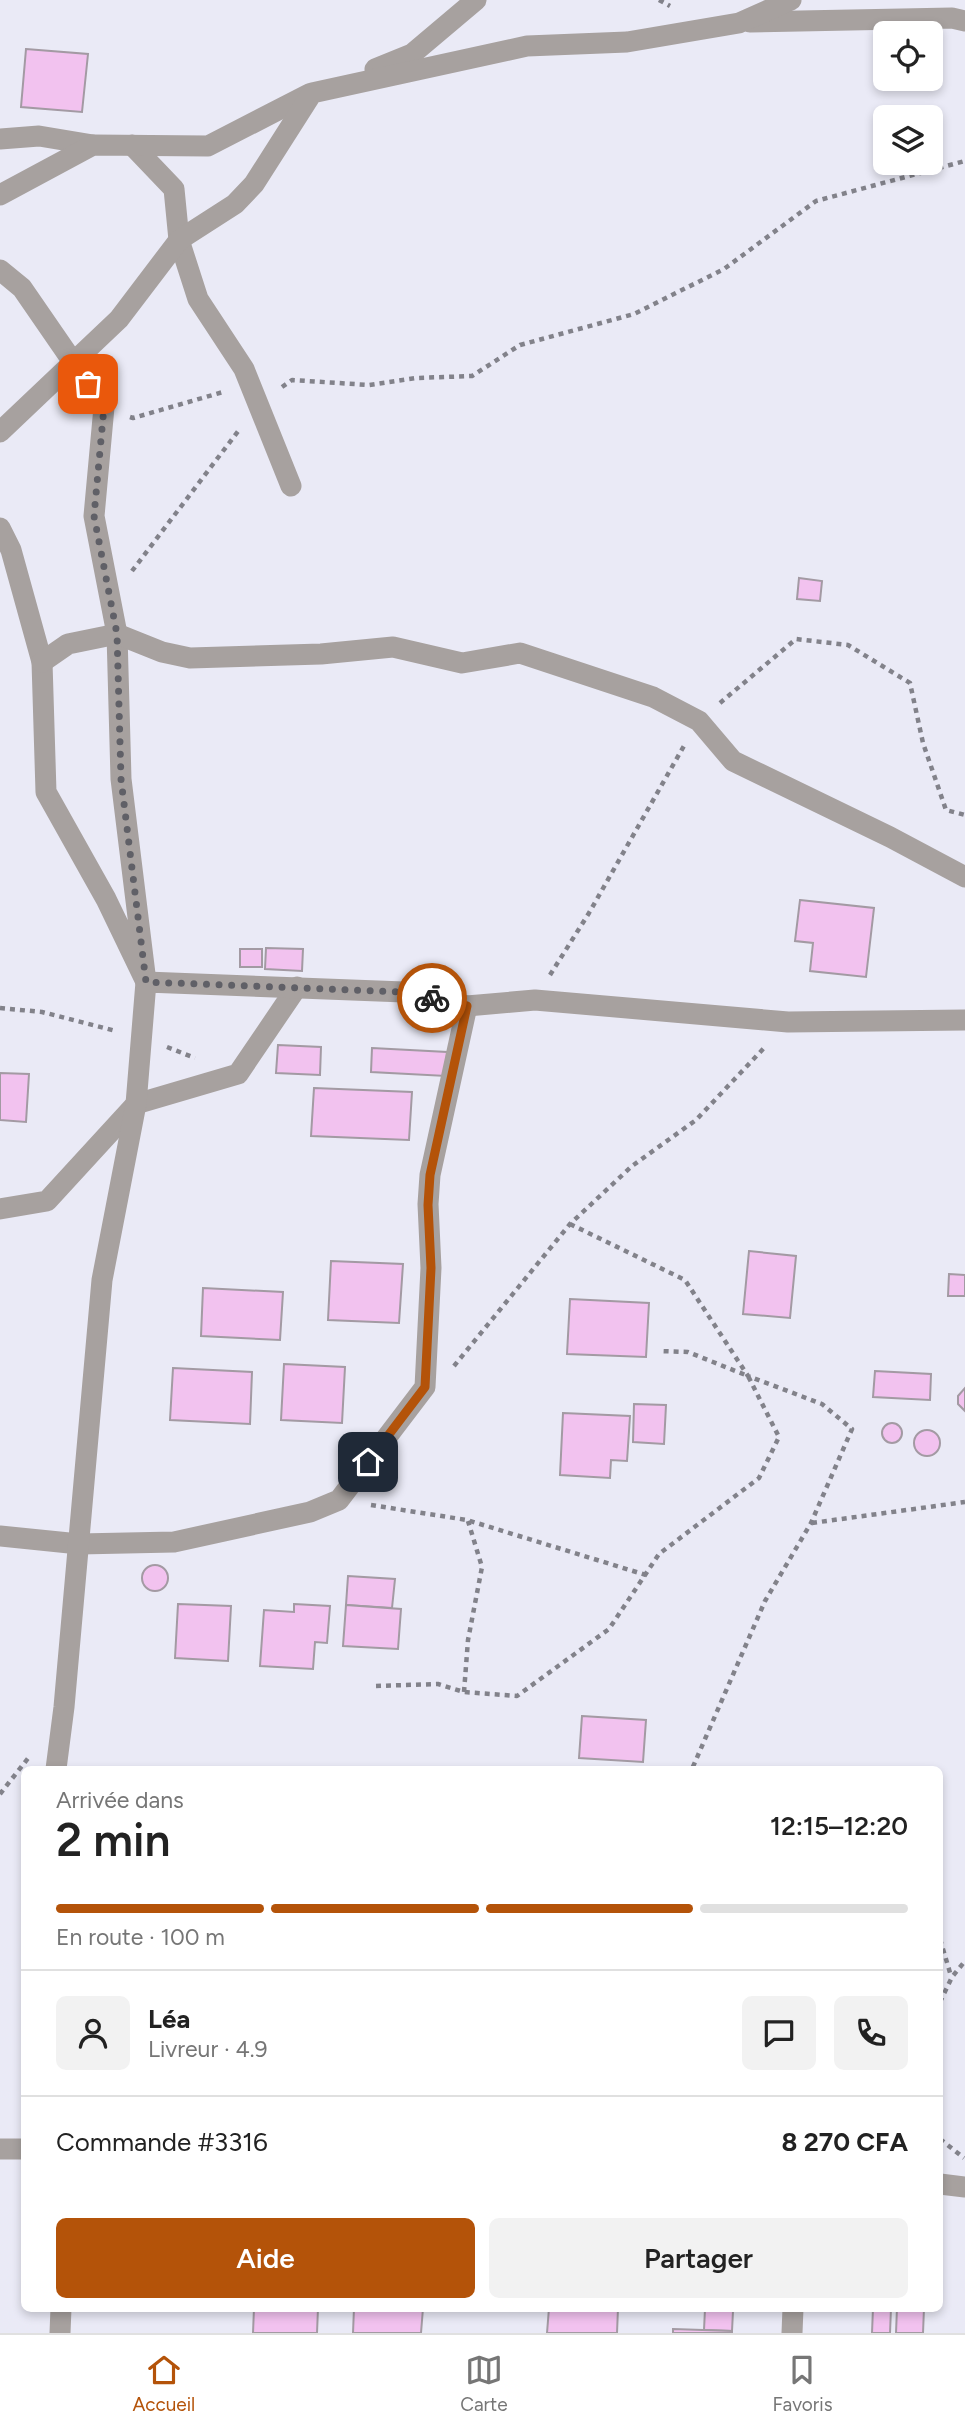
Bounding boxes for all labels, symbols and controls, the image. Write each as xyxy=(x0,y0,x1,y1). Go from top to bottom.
map controls xyxy=(873,21,943,175)
button: locate xyxy=(873,21,943,91)
button: layers xyxy=(873,105,943,175)
pin xyxy=(58,354,118,414)
icon: bag xyxy=(69,365,107,403)
courier xyxy=(397,963,467,1033)
icon: bike xyxy=(413,979,451,1017)
pin xyxy=(338,1432,398,1492)
icon: home xyxy=(349,1443,387,1481)
text: Arrivée dans xyxy=(56,1786,184,1814)
text: 12:15–12:20 xyxy=(770,1810,908,1842)
text: 2 min xyxy=(56,1812,171,1868)
text: En route · 100 m xyxy=(56,1923,225,1951)
button: person xyxy=(56,1996,130,2070)
button: chat xyxy=(742,1996,816,2070)
button: phone xyxy=(834,1996,908,2070)
text: Léa xyxy=(148,2003,190,2035)
text: Livreur · 4.9 xyxy=(148,2035,268,2063)
text: Commande #3316 xyxy=(56,2126,268,2158)
text: 8 270 CFA xyxy=(782,2126,908,2158)
button: Aide xyxy=(56,2218,475,2298)
button: Partager xyxy=(489,2218,908,2298)
tab: Accueil xyxy=(132,2351,195,2416)
tab: Carte xyxy=(460,2351,508,2416)
tab: Favoris xyxy=(772,2351,833,2416)

